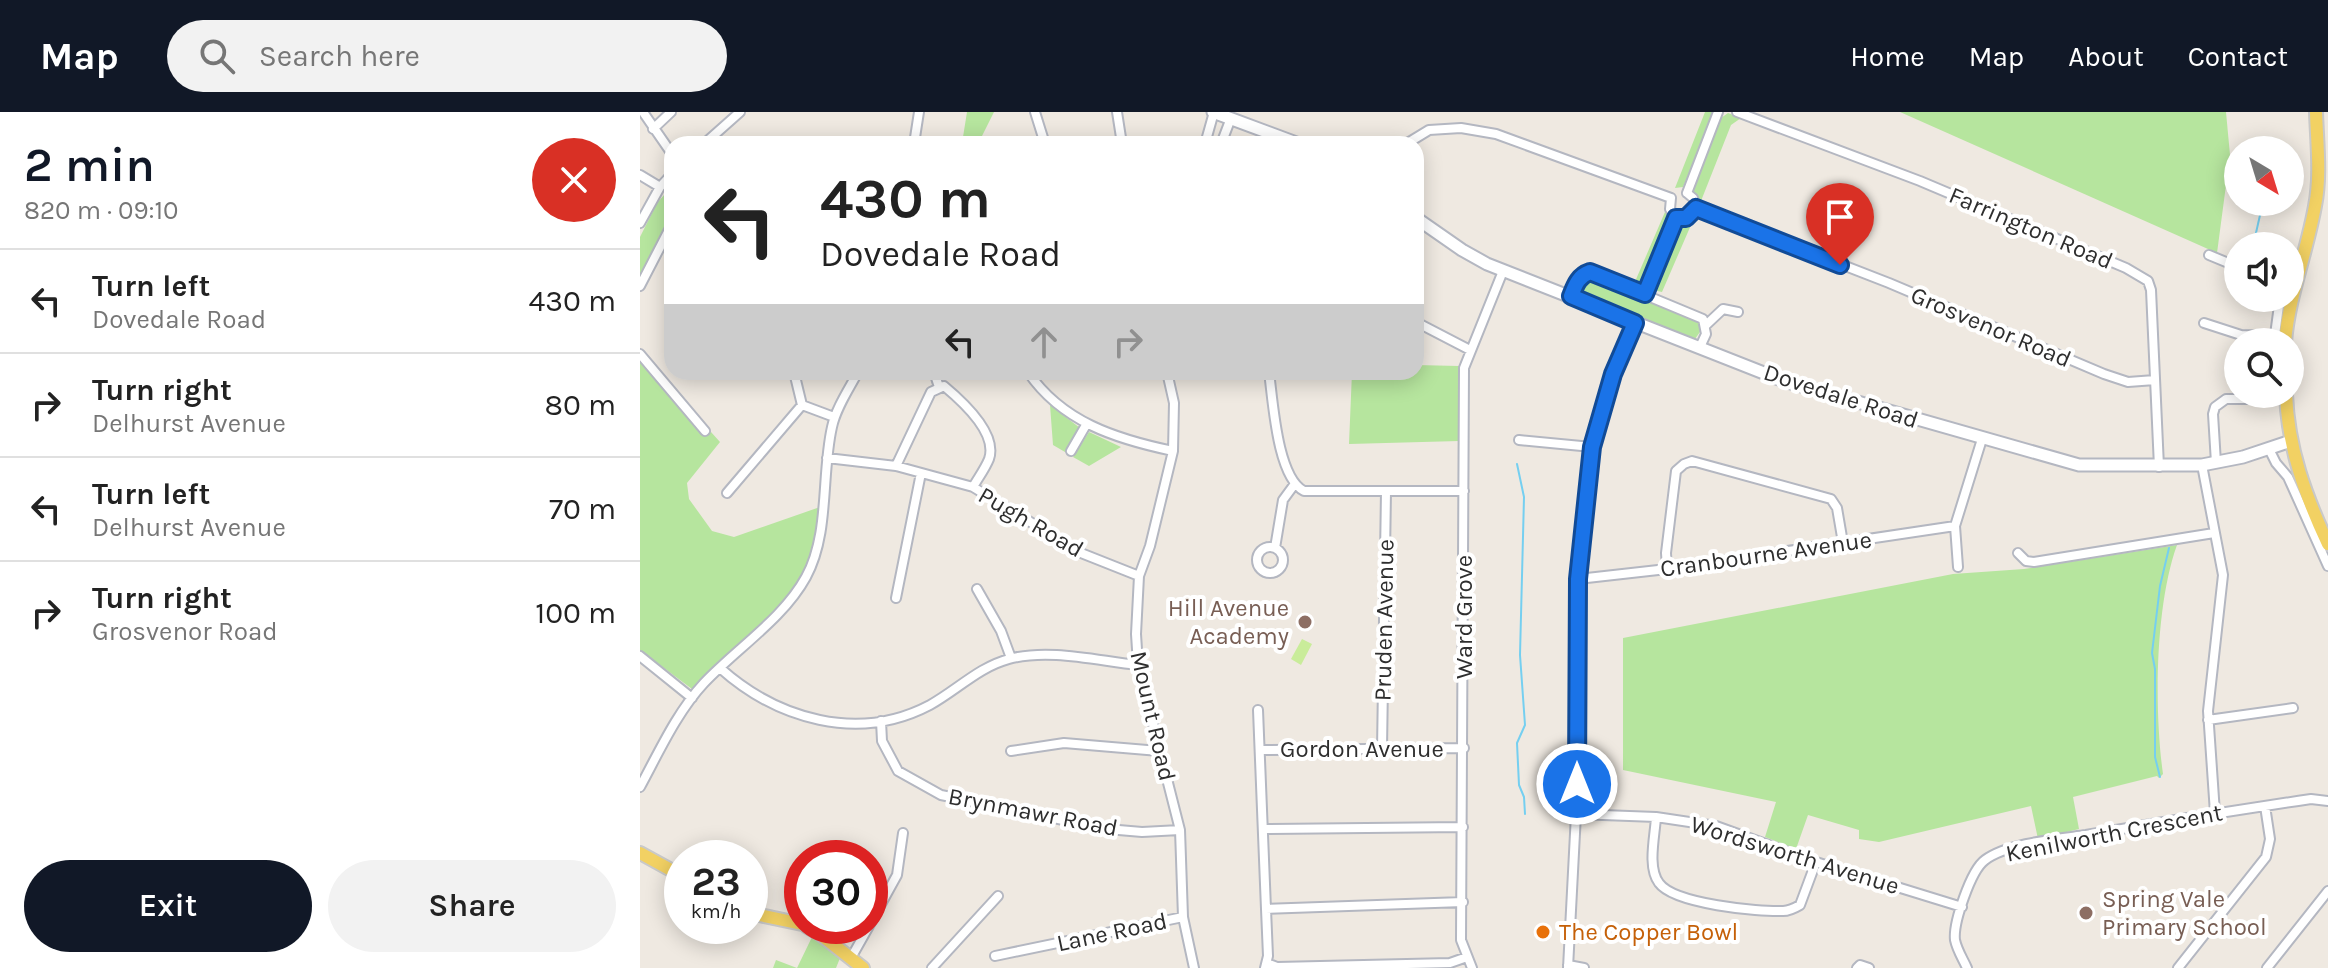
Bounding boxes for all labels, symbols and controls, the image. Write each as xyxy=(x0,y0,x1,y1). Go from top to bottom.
search box xyxy=(167,20,727,92)
text: Map xyxy=(40,34,119,79)
icon: search xyxy=(195,34,239,78)
text: Search here xyxy=(259,38,420,74)
text: Home xyxy=(1850,40,1925,73)
text: Map xyxy=(1969,40,2024,73)
text: About xyxy=(2068,40,2144,73)
text: Contact xyxy=(2188,40,2288,73)
north arrow xyxy=(2224,136,2304,216)
map controls xyxy=(2224,136,2304,408)
text: 2 min xyxy=(24,137,155,193)
button: close xyxy=(532,138,616,222)
text: 430 m xyxy=(820,166,991,231)
icon: left xyxy=(688,168,792,272)
street label: Farrington Road xyxy=(1945,181,2117,275)
pin xyxy=(1806,183,1874,265)
text: 820 m · 09:10 xyxy=(24,195,179,226)
icon: arrive xyxy=(1818,195,1862,239)
button: sound xyxy=(2224,232,2304,312)
text: Dovedale Road xyxy=(820,233,1061,275)
text: Turn left xyxy=(92,268,210,304)
icon: left xyxy=(24,279,68,323)
street label: Grosvenor Road xyxy=(1907,281,2075,373)
text: 430 m xyxy=(529,283,616,319)
text: Dovedale Road xyxy=(92,304,266,335)
icon: left xyxy=(938,320,982,364)
icon: ahead xyxy=(1022,320,1066,364)
icon: right xyxy=(1106,320,1150,364)
button: search xyxy=(2224,328,2304,408)
street label: Dovedale Road xyxy=(1760,358,1922,434)
text: Turn right xyxy=(92,372,232,408)
icon: right xyxy=(24,383,68,427)
text: 80 m xyxy=(545,387,616,423)
text: Delhurst Avenue xyxy=(92,408,286,439)
text: Turn left xyxy=(92,476,210,512)
street label: Pugh Road xyxy=(973,481,1089,563)
icon: left xyxy=(24,487,68,531)
text: 70 m xyxy=(549,491,616,527)
text: Delhurst Avenue xyxy=(92,512,286,543)
street label: Cranbourne Avenue xyxy=(1659,525,1873,583)
street label: Pruden Avenue xyxy=(1369,539,1399,701)
street label: Ward Grove xyxy=(1450,555,1478,679)
text: Turn right xyxy=(92,580,232,616)
icon: right xyxy=(24,591,68,635)
place label: Hill Avenue Academy xyxy=(1168,594,1289,650)
text: 100 m xyxy=(535,595,616,631)
marker: Hill Avenue Academy xyxy=(1296,613,1314,631)
text: Grosvenor Road xyxy=(92,616,278,647)
street label: Mount Road xyxy=(1124,648,1182,784)
street label: Gordon Avenue xyxy=(1280,735,1444,763)
position arrow xyxy=(1535,742,1619,826)
street label: Brynmawr Road xyxy=(946,782,1120,842)
street label: Kenilworth Crescent xyxy=(2003,798,2225,868)
street label: Wordsworth Avenue xyxy=(1687,810,1903,900)
speed limit sign: 30 xyxy=(784,840,888,944)
text: 23 xyxy=(691,858,741,905)
button: Exit xyxy=(24,860,312,952)
button: Share xyxy=(328,860,616,952)
place label: Spring Vale Primary School xyxy=(2102,885,2267,941)
text: km/h xyxy=(691,900,741,923)
marker: Spring Vale Primary School xyxy=(2077,904,2095,922)
street label: Lane Road xyxy=(1054,907,1170,957)
place label: The Copper Bowl xyxy=(1559,918,1738,946)
marker: The Copper Bowl xyxy=(1534,923,1552,941)

